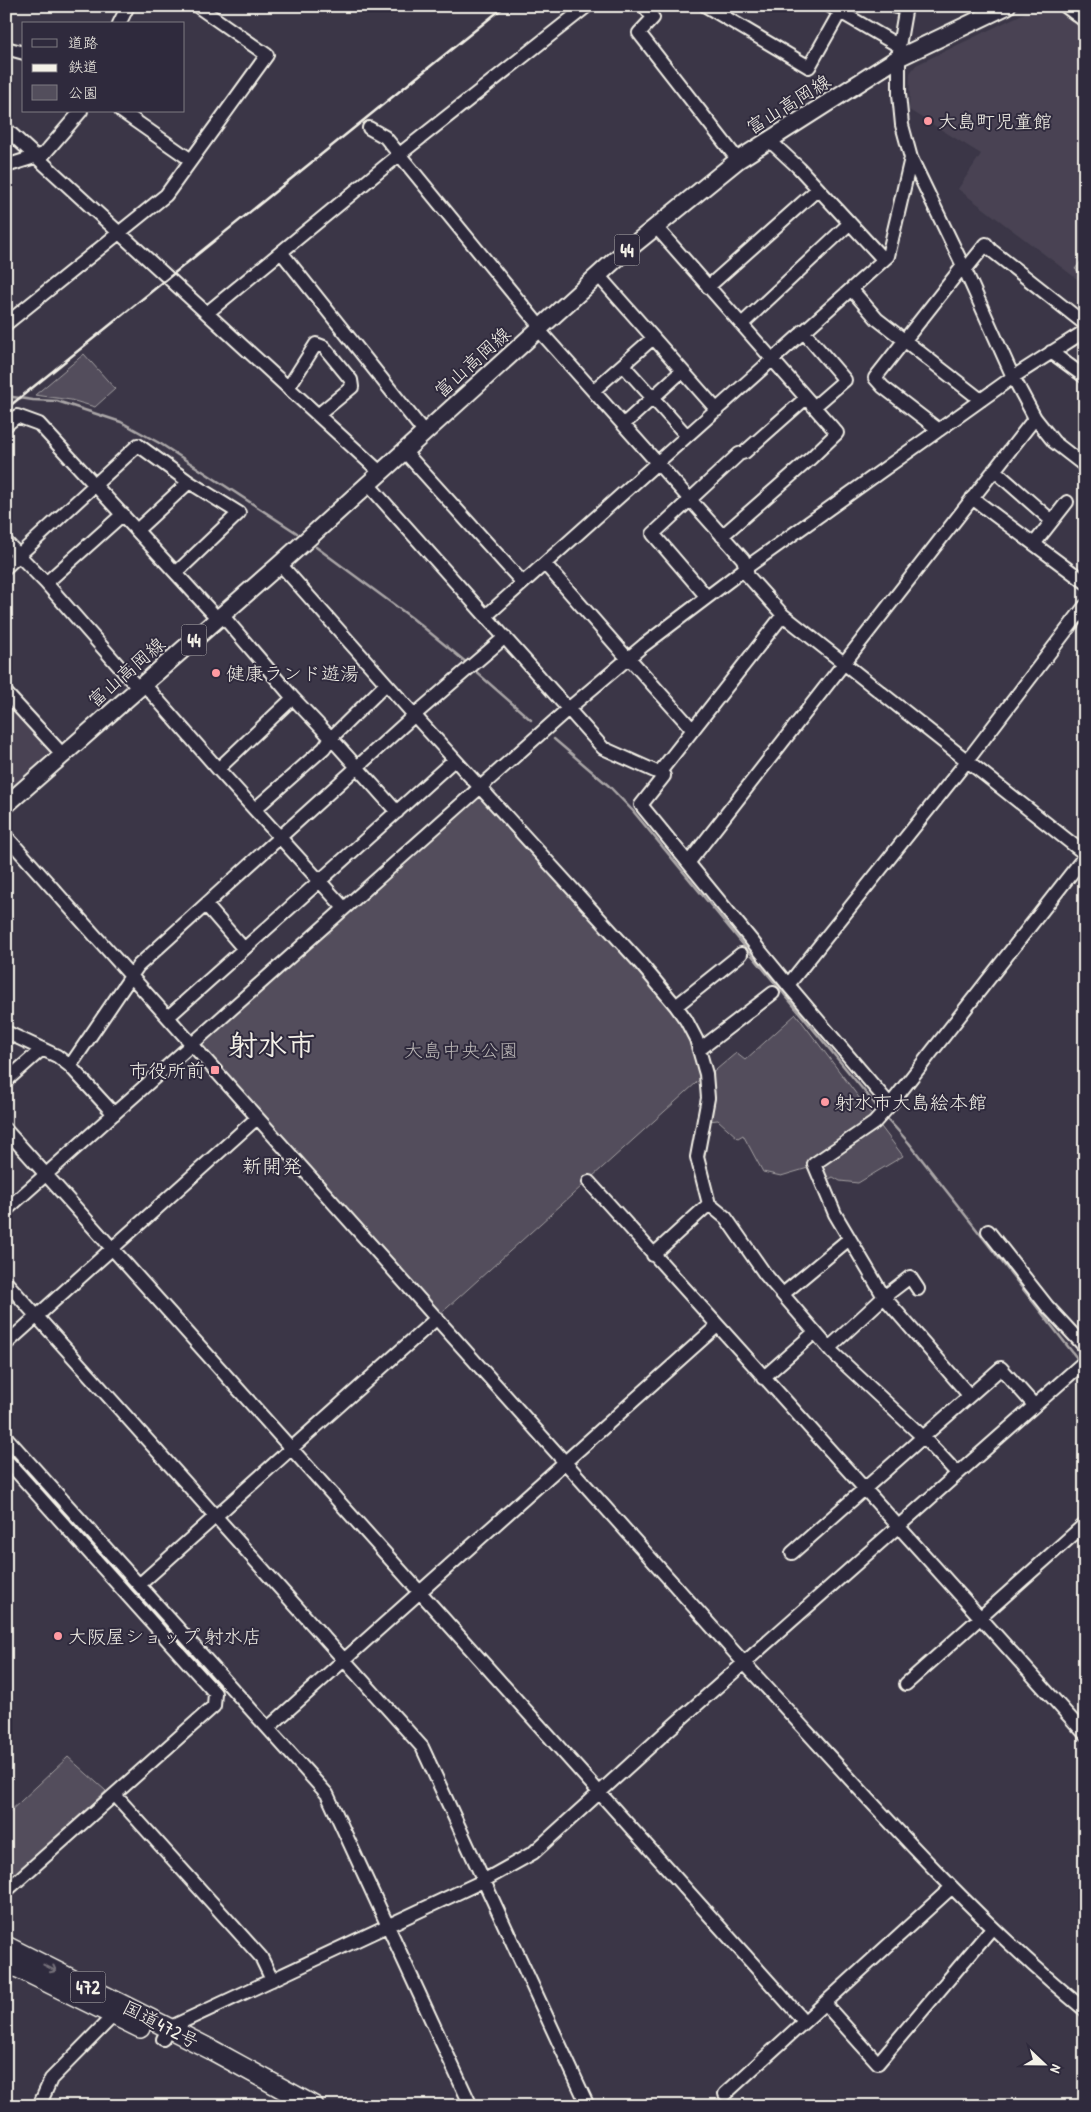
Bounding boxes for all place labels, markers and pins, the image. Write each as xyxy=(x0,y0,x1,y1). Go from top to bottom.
place label: 大島町児童館 xyxy=(938,108,1052,134)
marker: 大島町児童館 xyxy=(922,115,934,127)
place label: 健康ランド遊湯 xyxy=(226,660,359,686)
marker: 健康ランド遊湯 xyxy=(210,667,222,679)
place label: 市役所前 xyxy=(129,1057,205,1083)
marker: 市役所前 xyxy=(209,1064,221,1076)
place label: 射水市大島絵本館 xyxy=(835,1089,987,1115)
marker: 射水市大島絵本館 xyxy=(819,1096,831,1108)
place label: 大阪屋ショップ 射水店 xyxy=(68,1623,262,1649)
marker: 大阪屋ショップ 射水店 xyxy=(52,1630,64,1642)

